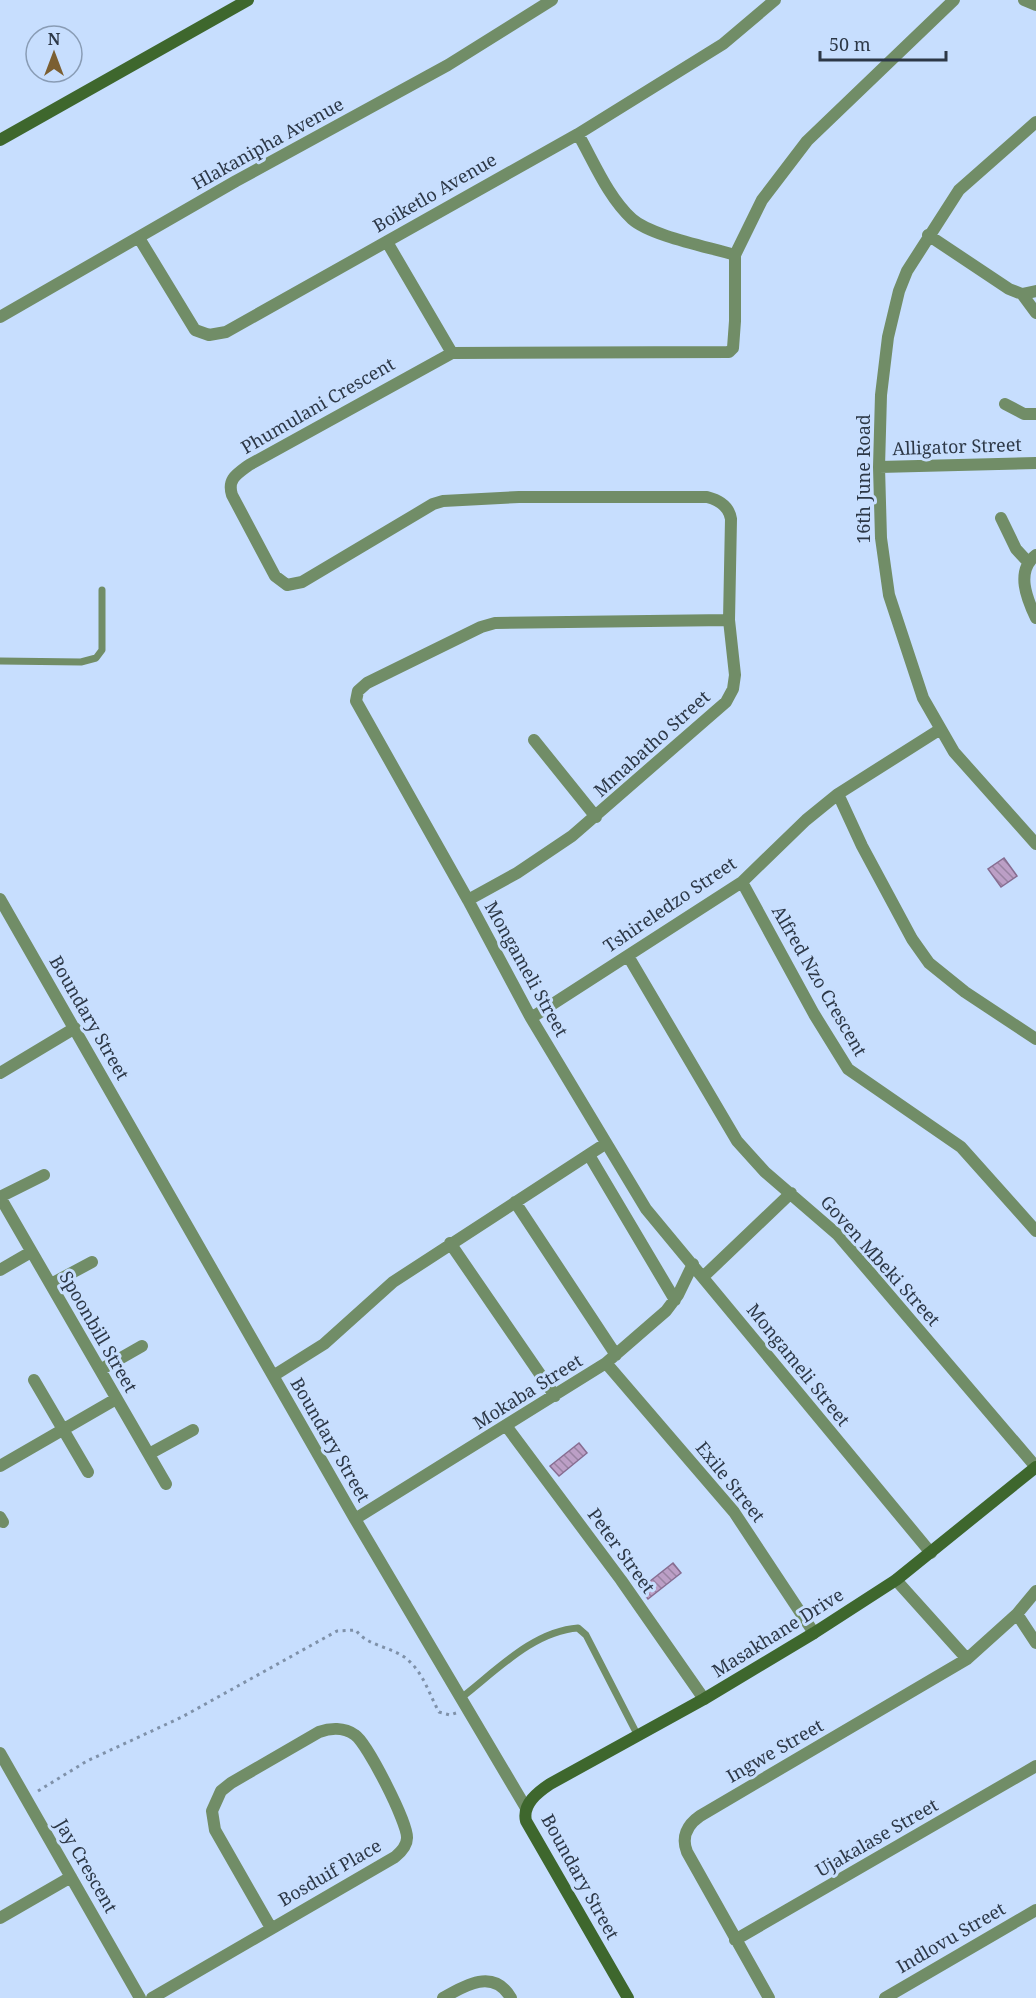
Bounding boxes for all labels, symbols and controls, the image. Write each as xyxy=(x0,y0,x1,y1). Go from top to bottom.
north arrow xyxy=(24,24,84,84)
scale bar xyxy=(820,24,946,62)
text: N xyxy=(48,28,61,50)
text: 50 m xyxy=(829,32,871,56)
street label: Hlakanipha Avenue xyxy=(188,92,348,195)
street label: Boiketlo Avenue xyxy=(368,147,501,237)
street label: Phumulani Crescent xyxy=(236,351,399,459)
street label: 16th June Road xyxy=(851,414,875,544)
street label: Alligator Street xyxy=(892,432,1022,460)
street label: Mmabatho Street xyxy=(588,685,714,802)
street label: Tshireledzo Street xyxy=(598,851,740,957)
street label: Mongameli Street xyxy=(480,896,574,1041)
street label: Alfred Nzo Crescent xyxy=(767,901,873,1060)
street label: Boundary Street xyxy=(44,951,135,1084)
street label: Goven Mbeki Street xyxy=(816,1190,946,1331)
street label: Spoonbill Street xyxy=(54,1267,143,1396)
street label: Mongameli Street xyxy=(742,1298,856,1431)
street label: Mokaba Street xyxy=(469,1348,586,1434)
street label: Boundary Street xyxy=(285,1373,376,1506)
street label: Exile Street xyxy=(691,1436,771,1527)
street label: Peter Street xyxy=(583,1503,661,1598)
street label: Masakhane Drive xyxy=(707,1582,848,1682)
street label: Ingwe Street xyxy=(722,1713,827,1788)
street label: Ujakalase Street xyxy=(811,1792,942,1882)
street label: Boundary Street xyxy=(536,1810,625,1944)
street label: Jay Crescent xyxy=(50,1813,123,1917)
street label: Bosduif Place xyxy=(274,1833,385,1911)
street label: Indlovu Street xyxy=(892,1896,1009,1978)

